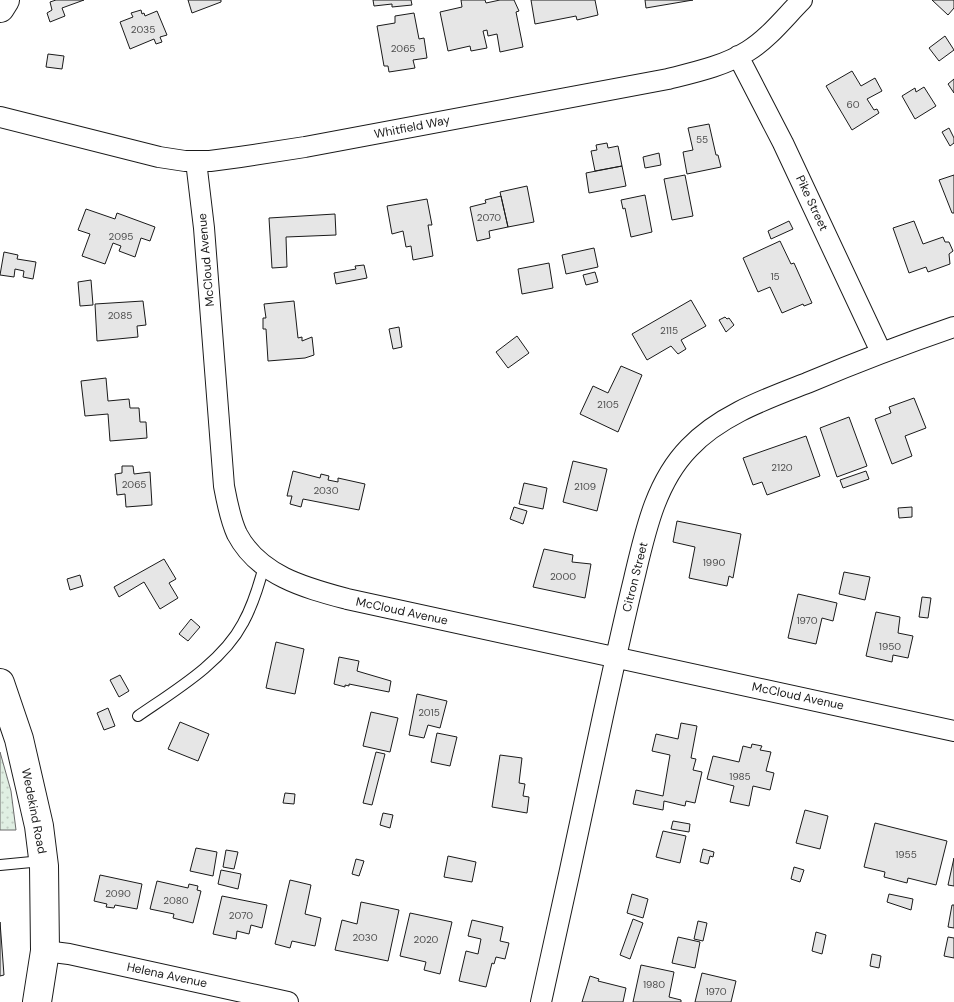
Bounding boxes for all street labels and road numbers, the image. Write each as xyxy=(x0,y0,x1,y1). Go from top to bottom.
street label: Whitfield Way xyxy=(373,112,452,142)
street label: Pike Street xyxy=(792,173,832,234)
street label: McCloud Avenue xyxy=(194,212,218,307)
street label: Citron Street xyxy=(619,540,651,614)
street label: McCloud Avenue xyxy=(354,593,450,629)
street label: McCloud Avenue xyxy=(750,678,846,714)
street label: Wedekind Road xyxy=(18,767,50,855)
street label: Helena Avenue xyxy=(125,959,209,991)

